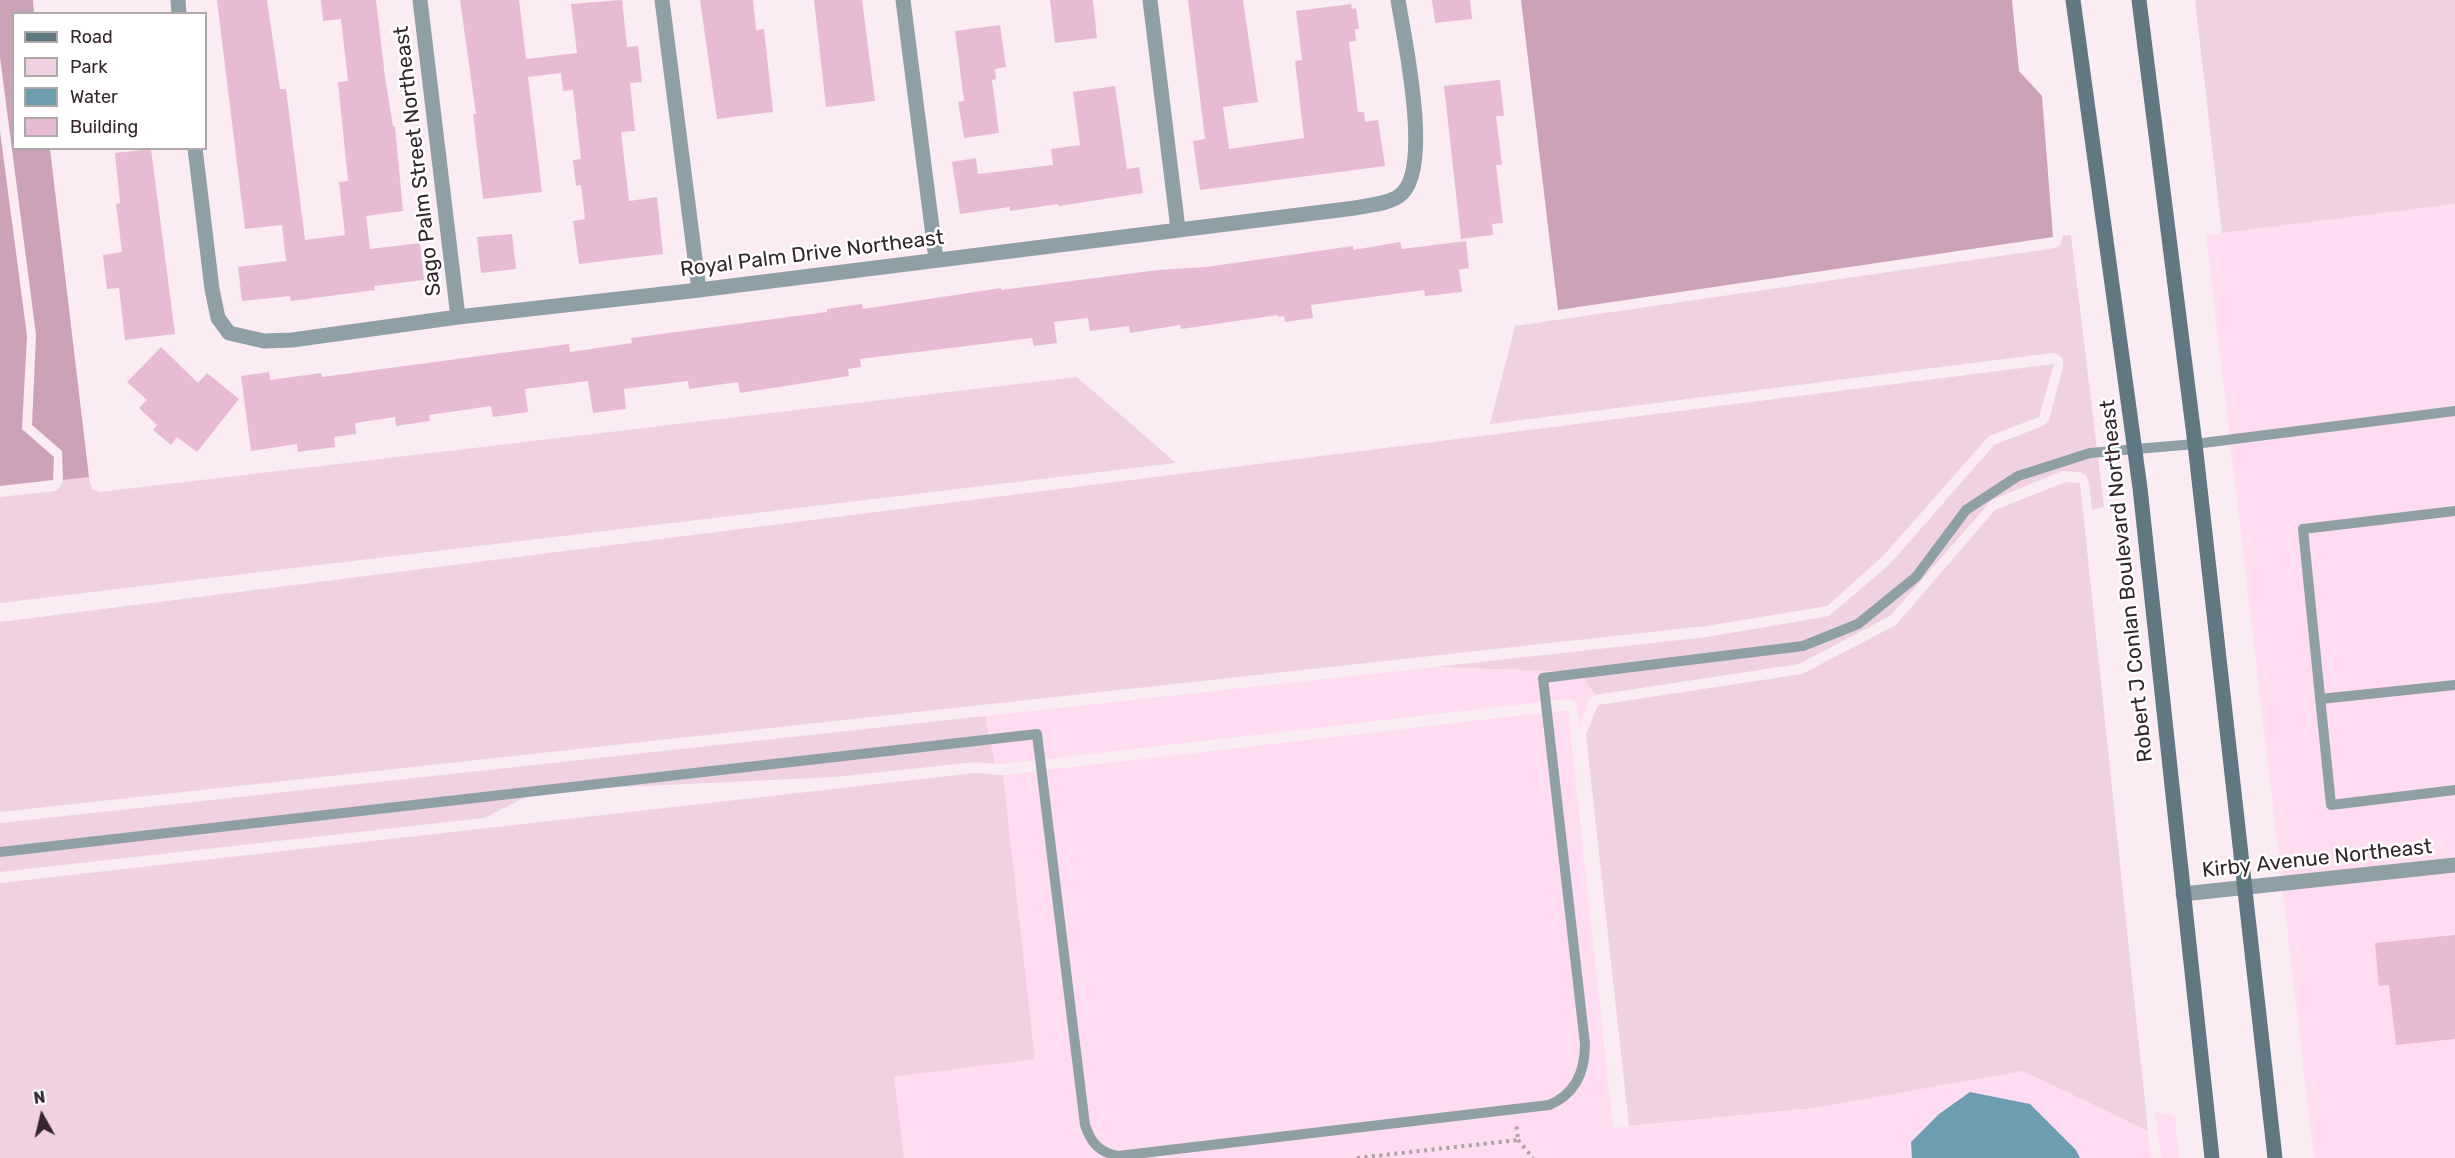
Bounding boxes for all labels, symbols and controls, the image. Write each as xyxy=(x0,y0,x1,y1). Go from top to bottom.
legend xyxy=(12,12,207,150)
street label: Sago Palm Street Northeast xyxy=(389,25,447,297)
text: Road xyxy=(70,26,113,48)
text: Park xyxy=(70,56,107,78)
text: Water xyxy=(70,86,118,108)
text: Building xyxy=(70,116,138,138)
street label: Royal Palm Drive Northeast xyxy=(679,225,945,283)
street label: Robert J Conlan Boulevard Northeast xyxy=(2095,399,2159,763)
street label: Kirby Avenue Northeast xyxy=(2201,834,2433,884)
north arrow xyxy=(12,1086,72,1146)
text: N xyxy=(32,1087,46,1108)

